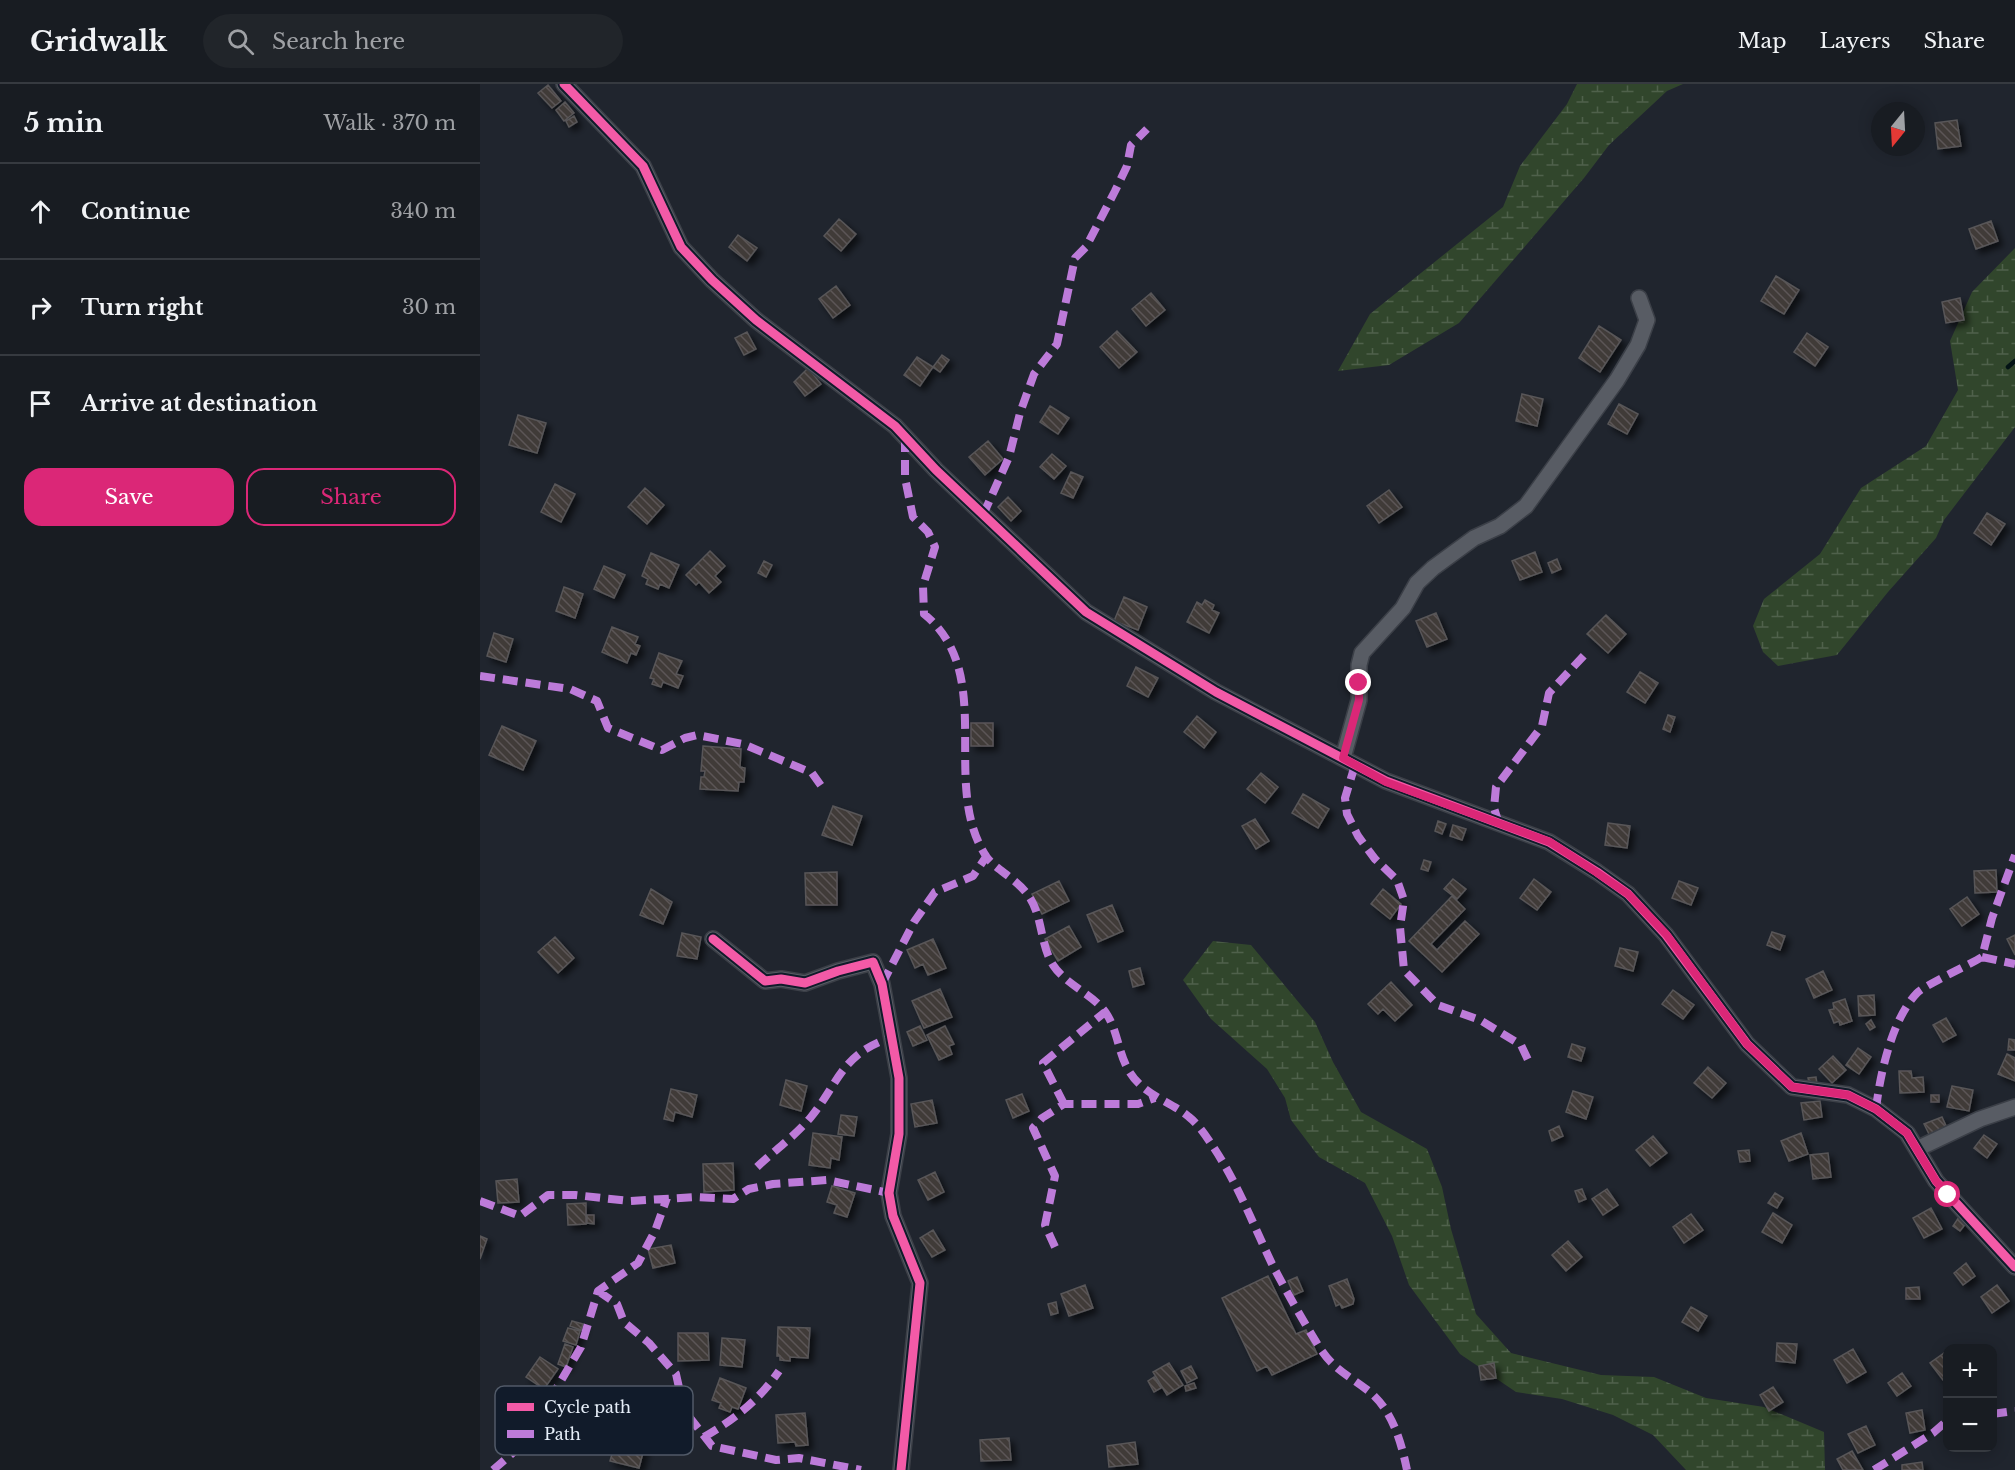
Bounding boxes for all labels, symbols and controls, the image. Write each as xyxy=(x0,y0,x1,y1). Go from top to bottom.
search box xyxy=(203,14,623,68)
text: Gridwalk xyxy=(30,24,167,59)
icon: search xyxy=(224,25,257,58)
text: Search here xyxy=(272,28,405,55)
text: Map xyxy=(1738,28,1787,54)
text: Layers xyxy=(1820,28,1891,54)
text: Share xyxy=(1924,28,1985,54)
north arrow xyxy=(1871,102,1925,156)
text: 5 min xyxy=(24,107,103,139)
text: Walk · 370 m xyxy=(324,111,456,135)
icon: ahead xyxy=(24,195,57,228)
text: Continue xyxy=(81,198,190,225)
text: 340 m xyxy=(391,199,456,223)
icon: right xyxy=(24,291,57,324)
text: Turn right xyxy=(81,294,203,321)
text: 30 m xyxy=(402,295,456,319)
icon: arrive xyxy=(24,387,57,420)
text: Arrive at destination xyxy=(81,390,318,417)
button: Save xyxy=(24,468,234,526)
button: Share xyxy=(246,468,456,526)
route end xyxy=(1345,669,1371,695)
route start xyxy=(1934,1181,1960,1207)
map controls xyxy=(1943,1344,1997,1452)
button: + xyxy=(1943,1344,1997,1398)
legend xyxy=(495,1386,693,1455)
text: Cycle path xyxy=(544,1397,631,1417)
button: − xyxy=(1943,1398,1997,1452)
text: Path xyxy=(544,1424,581,1444)

